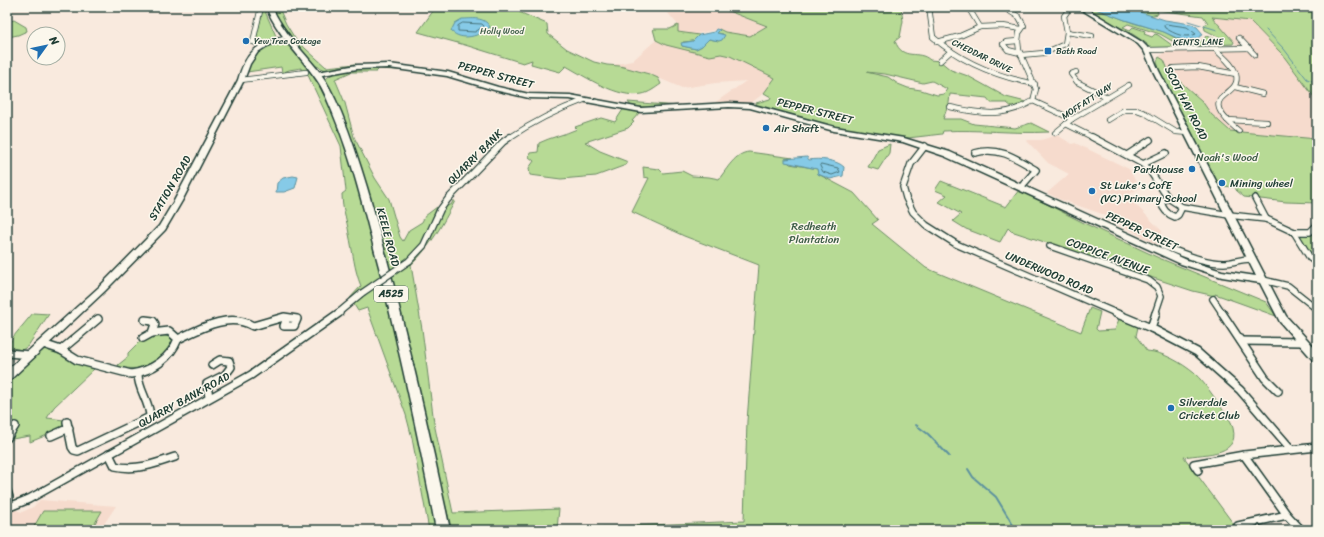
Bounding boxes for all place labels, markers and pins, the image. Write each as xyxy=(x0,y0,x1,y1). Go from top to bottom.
place label: Yew Tree Cottage xyxy=(254,33,322,49)
marker: Yew Tree Cottage xyxy=(241,36,251,46)
place label: Bath Road xyxy=(1056,43,1098,59)
marker: Bath Road xyxy=(1043,46,1053,56)
place label: Air Shaft xyxy=(773,119,820,138)
marker: Air Shaft xyxy=(761,123,771,133)
place label: Parkhouse xyxy=(1133,160,1184,179)
marker: Parkhouse xyxy=(1187,164,1197,174)
place label: Mining wheel xyxy=(1230,174,1294,193)
place label: St Luke's CofE (VC) Primary School xyxy=(1100,176,1198,208)
marker: Mining wheel xyxy=(1217,178,1227,188)
marker: St Luke's CofE (VC) Primary School xyxy=(1087,186,1097,196)
place label: Silverdale Cricket Club xyxy=(1179,393,1240,425)
marker: Silverdale Cricket Club xyxy=(1166,403,1176,413)

